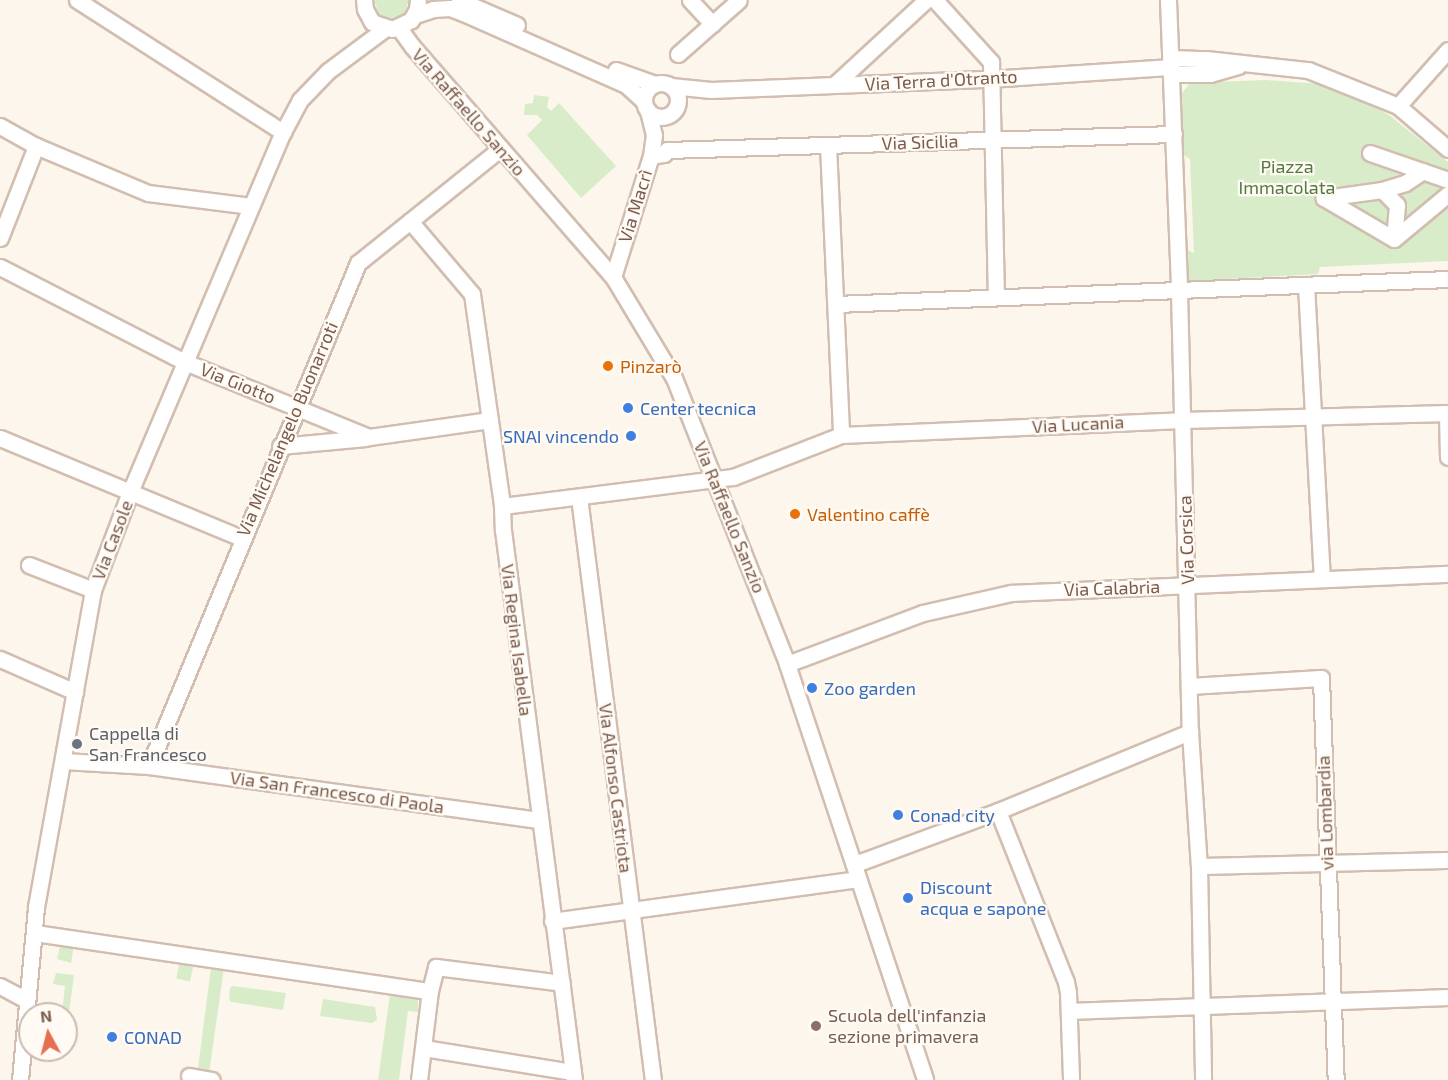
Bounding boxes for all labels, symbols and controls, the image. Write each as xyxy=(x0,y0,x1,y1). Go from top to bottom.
street label: Via Raffaello Sanzio xyxy=(408,44,530,180)
street label: Via Terra d'Otranto xyxy=(864,65,1018,95)
street label: Via Sicilia xyxy=(881,130,959,154)
park label: Piazza Immacolata xyxy=(1239,156,1335,198)
street label: Via Macrì xyxy=(614,167,656,245)
street label: Via Michelangelo Buonarroti xyxy=(232,318,342,540)
place label: Pinzarò xyxy=(620,355,682,377)
street label: Via Giotto xyxy=(197,358,279,408)
marker: Pinzarò xyxy=(601,359,615,373)
place label: Center tecnica xyxy=(640,397,757,419)
marker: Center tecnica xyxy=(621,401,635,415)
street label: Via Lucania xyxy=(1031,411,1125,437)
place label: SNAI vincendo xyxy=(503,425,619,447)
marker: SNAI vincendo xyxy=(624,429,638,443)
street label: Via Raffaello Sanzio xyxy=(690,438,770,596)
street label: Via Corsica xyxy=(1174,495,1198,585)
street label: Via Casole xyxy=(87,497,137,583)
place label: Valentino caffè xyxy=(807,503,930,525)
marker: Valentino caffè xyxy=(788,507,802,521)
street label: Via Regina Isabella xyxy=(497,563,537,717)
street label: Via Calabria xyxy=(1063,576,1161,600)
place label: Zoo garden xyxy=(824,677,916,699)
marker: Zoo garden xyxy=(805,681,819,695)
street label: Via Alfonso Castriota xyxy=(595,702,637,874)
place label: Cappella di San Francesco xyxy=(89,723,207,766)
marker: Cappella di San Francesco xyxy=(70,737,84,751)
street label: via Lombardia xyxy=(1312,755,1338,871)
street label: Via San Francesco di Paola xyxy=(229,766,445,818)
place label: Conad city xyxy=(910,804,995,826)
marker: Conad city xyxy=(891,808,905,822)
place label: Discount acqua e sapone xyxy=(920,877,1046,920)
marker: Discount acqua e sapone xyxy=(901,891,915,905)
north arrow xyxy=(18,1002,78,1062)
text: N xyxy=(39,1005,53,1026)
place label: Scuola dell'infanzia sezione primavera xyxy=(828,1005,986,1048)
marker: Scuola dell'infanzia sezione primavera xyxy=(809,1019,823,1033)
place label: CONAD xyxy=(124,1026,182,1048)
marker: CONAD xyxy=(105,1030,119,1044)

